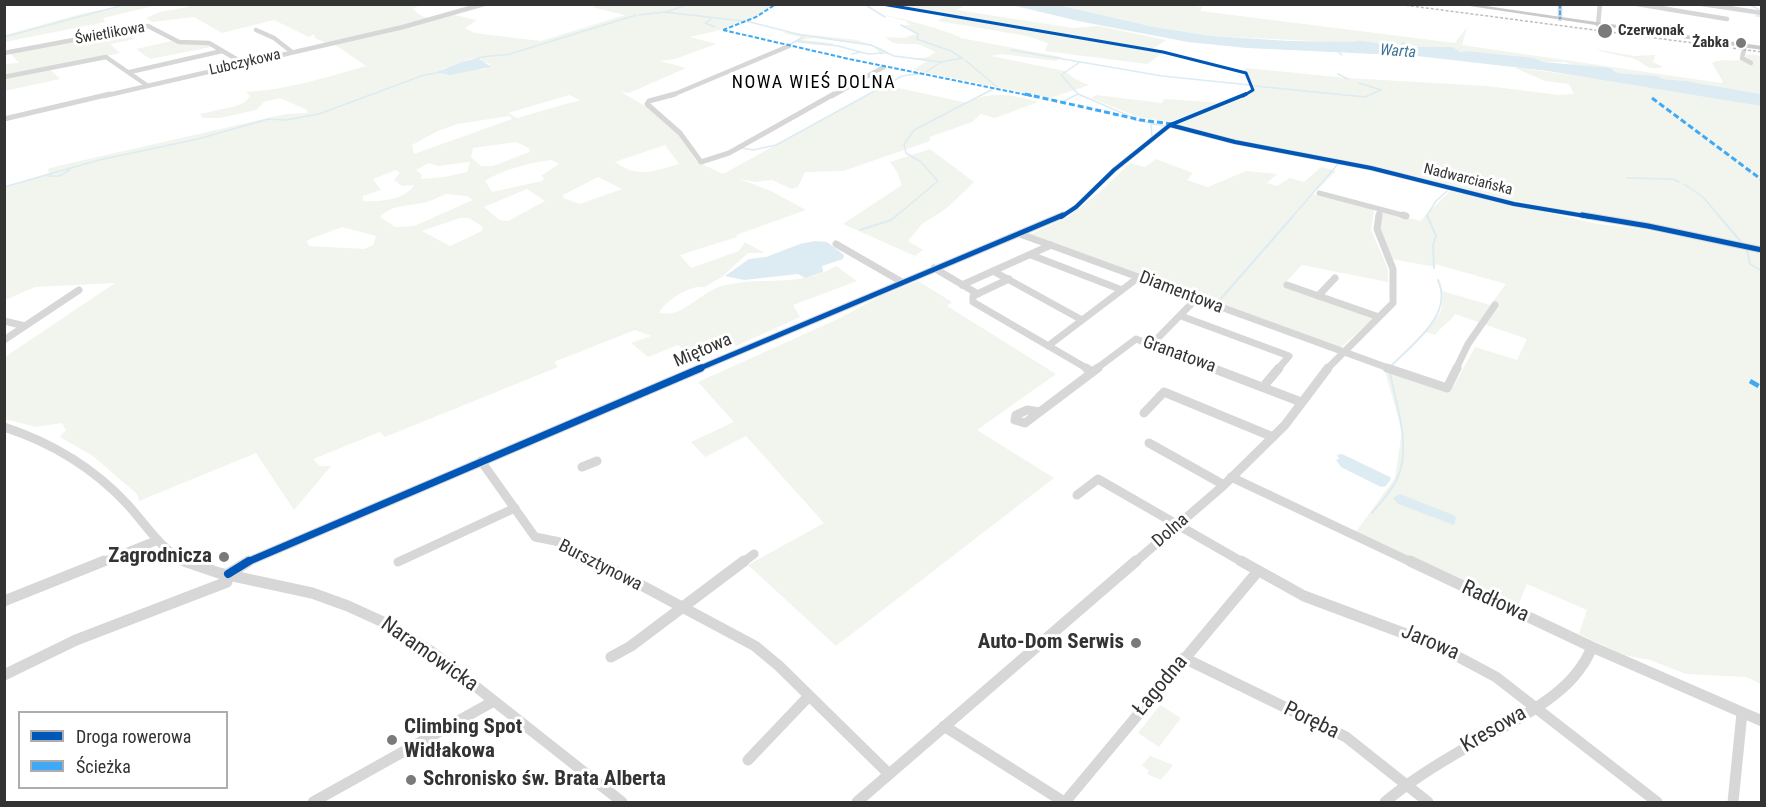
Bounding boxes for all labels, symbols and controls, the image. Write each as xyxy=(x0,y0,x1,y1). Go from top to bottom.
street label: Świetlikowa xyxy=(74,19,146,49)
marker: Czerwonak xyxy=(1596,22,1614,40)
place label: Czerwonak xyxy=(1618,22,1684,40)
place label: Żabka xyxy=(1692,34,1729,52)
marker: Żabka xyxy=(1734,36,1748,50)
water label: Warta xyxy=(1379,41,1417,63)
street label: Lubczykowa xyxy=(208,46,282,80)
district label: NOWA WIEŚ DOLNA xyxy=(732,72,896,94)
street label: Nadwarciańska xyxy=(1422,160,1514,200)
street label: Diamentowa xyxy=(1136,267,1226,319)
street label: Miętowa xyxy=(671,329,735,373)
street label: Granatowa xyxy=(1139,332,1219,378)
street label: Dolna xyxy=(1149,509,1193,553)
street label: Bursztynowa xyxy=(555,536,645,596)
place label: Zagrodnicza xyxy=(108,544,212,570)
marker: Zagrodnicza xyxy=(217,550,231,564)
street label: Radłowa xyxy=(1457,576,1533,628)
street label: Naramowicka xyxy=(375,612,483,698)
street label: Jarowa xyxy=(1397,620,1463,666)
place label: Auto-Dom Serwis xyxy=(978,630,1124,656)
marker: Auto-Dom Serwis xyxy=(1129,636,1143,650)
street label: Łagodna xyxy=(1128,650,1194,722)
street label: Poręba xyxy=(1279,697,1343,745)
street label: Kresowa xyxy=(1457,701,1531,759)
legend xyxy=(18,711,228,789)
place label: Climbing Spot Widłakowa xyxy=(404,715,522,765)
text: Droga rowerowa xyxy=(76,726,191,747)
marker: Climbing Spot Widłakowa xyxy=(385,733,399,747)
text: Ścieżka xyxy=(76,756,131,777)
place label: Schronisko św. Brata Alberta xyxy=(423,767,666,793)
marker: Schronisko św. Brata Alberta xyxy=(404,773,418,787)

